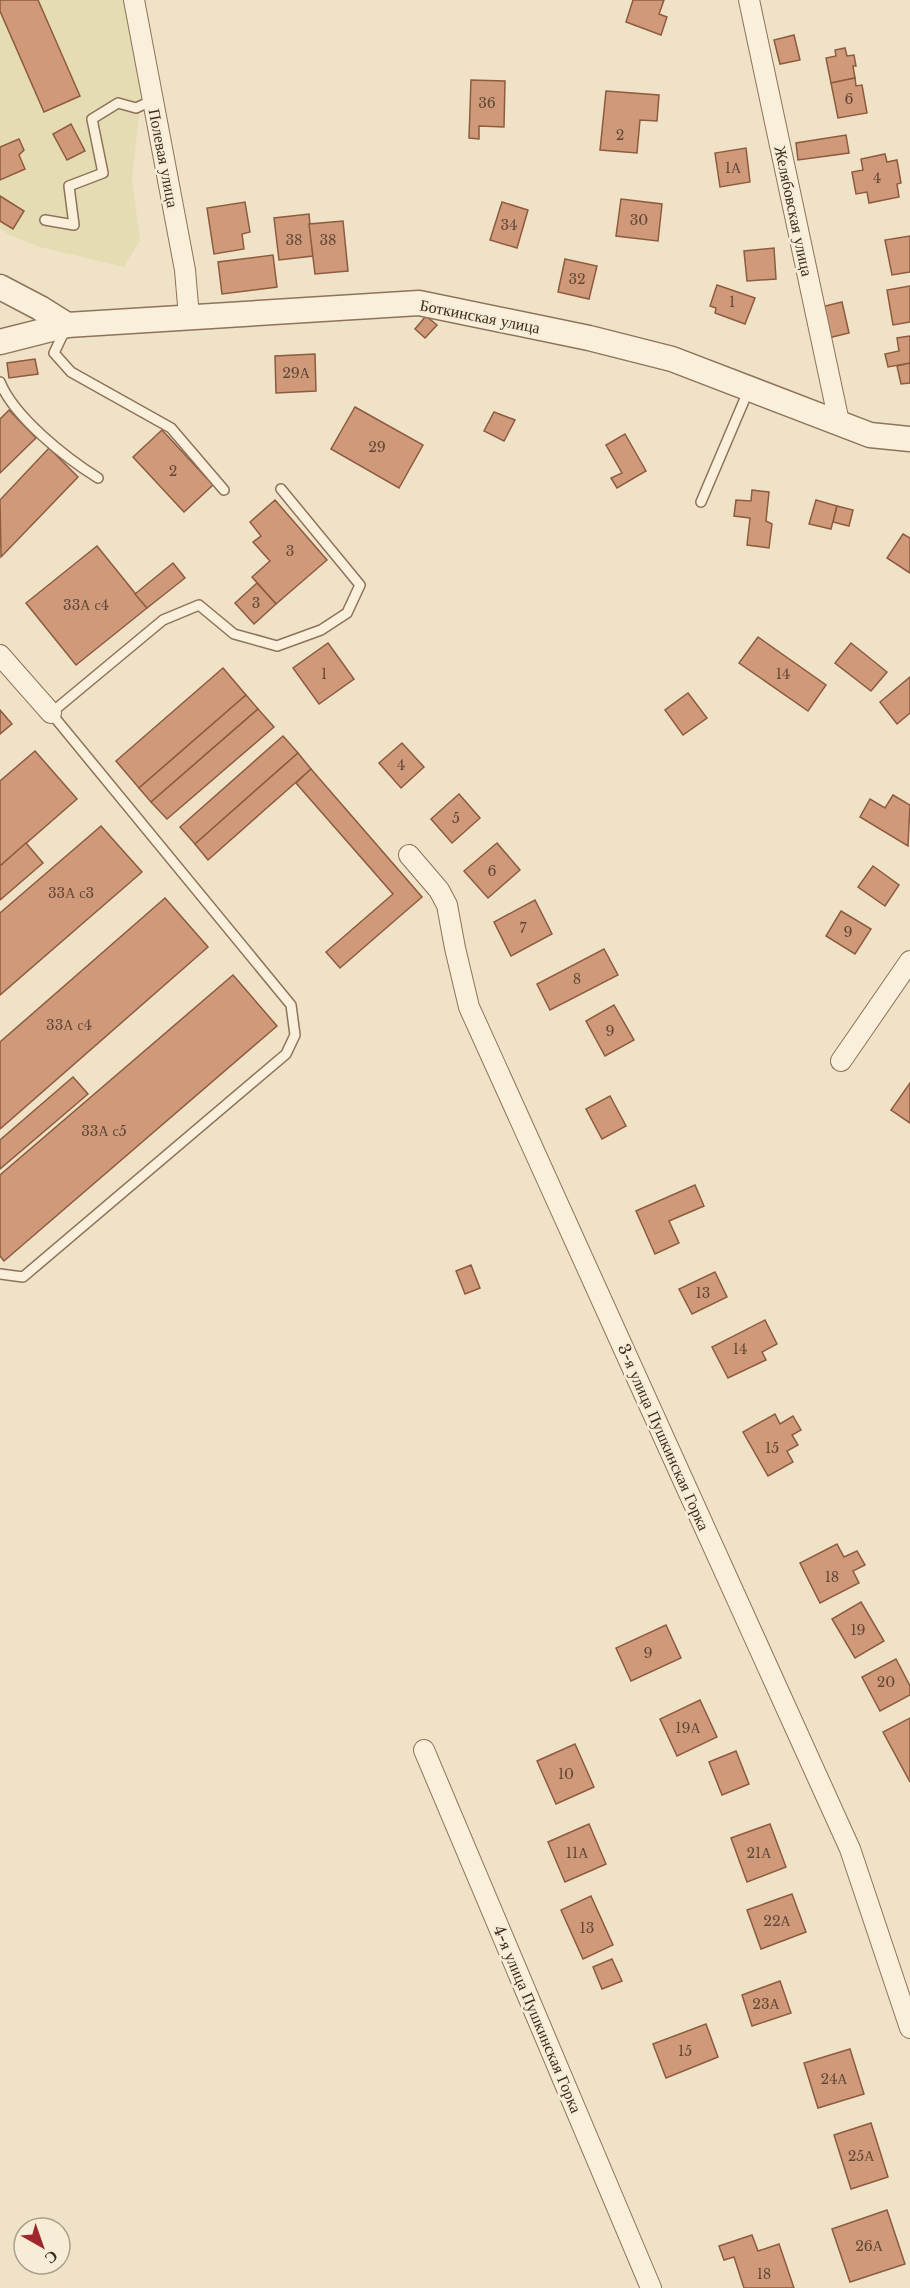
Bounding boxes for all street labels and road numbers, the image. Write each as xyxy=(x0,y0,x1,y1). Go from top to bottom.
street label: Полевая улица xyxy=(145,107,183,209)
street label: Желябовская улица xyxy=(770,144,818,278)
street label: Боткинская улица xyxy=(418,295,542,337)
street label: 3-я улица Пушкинская Горка xyxy=(614,1341,714,1533)
street label: 4-я улица Пушкинская Горка xyxy=(489,1922,587,2116)

